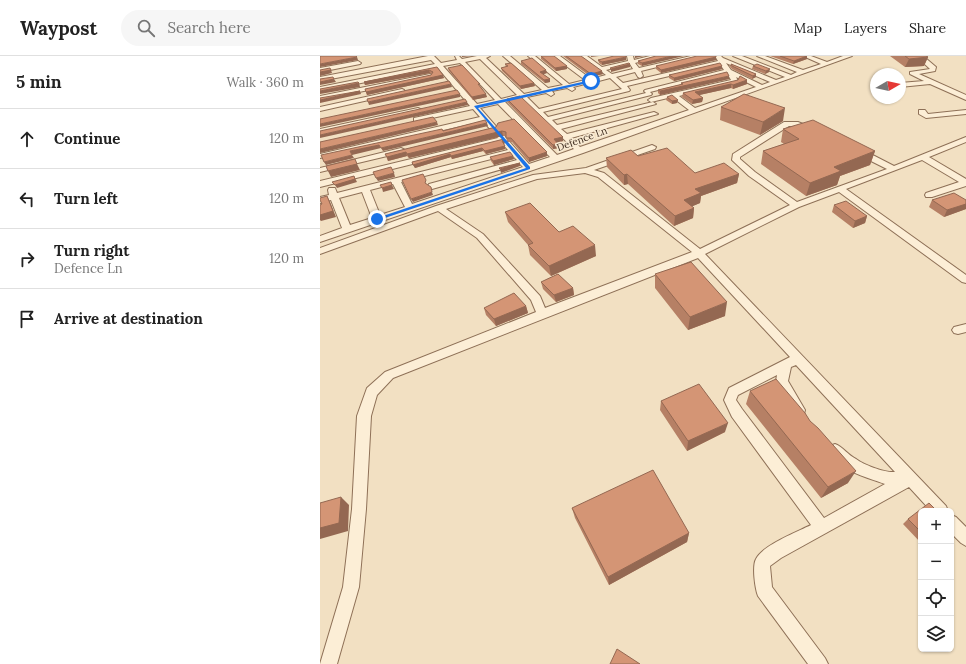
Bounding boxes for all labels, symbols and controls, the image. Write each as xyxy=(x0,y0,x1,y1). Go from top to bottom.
search box xyxy=(121,10,401,46)
text: Waypost xyxy=(20,16,97,40)
icon: search xyxy=(135,17,157,39)
text: Search here xyxy=(167,18,251,37)
text: Map xyxy=(794,19,822,37)
text: Layers xyxy=(844,19,887,37)
text: Share xyxy=(909,19,946,37)
north arrow xyxy=(870,68,906,104)
text: 5 min xyxy=(16,71,62,93)
route start xyxy=(582,72,600,90)
text: Walk · 360 m xyxy=(226,74,304,91)
street label: Defence Ln xyxy=(555,124,609,154)
icon: ahead xyxy=(16,128,38,150)
text: Continue xyxy=(54,129,120,148)
text: 120 m xyxy=(269,130,304,147)
icon: left xyxy=(16,188,38,210)
text: Turn left xyxy=(54,189,118,208)
text: 120 m xyxy=(269,190,304,207)
route end xyxy=(368,210,386,228)
text: Turn right xyxy=(54,241,130,260)
icon: right xyxy=(16,248,38,270)
text: 120 m xyxy=(269,250,304,267)
text: Defence Ln xyxy=(54,260,123,277)
icon: arrive xyxy=(16,308,38,330)
text: Arrive at destination xyxy=(54,309,203,328)
map controls xyxy=(918,508,954,652)
button: + xyxy=(918,508,954,544)
button: − xyxy=(918,544,954,580)
button: locate xyxy=(918,580,954,616)
button: layers xyxy=(918,616,954,652)

